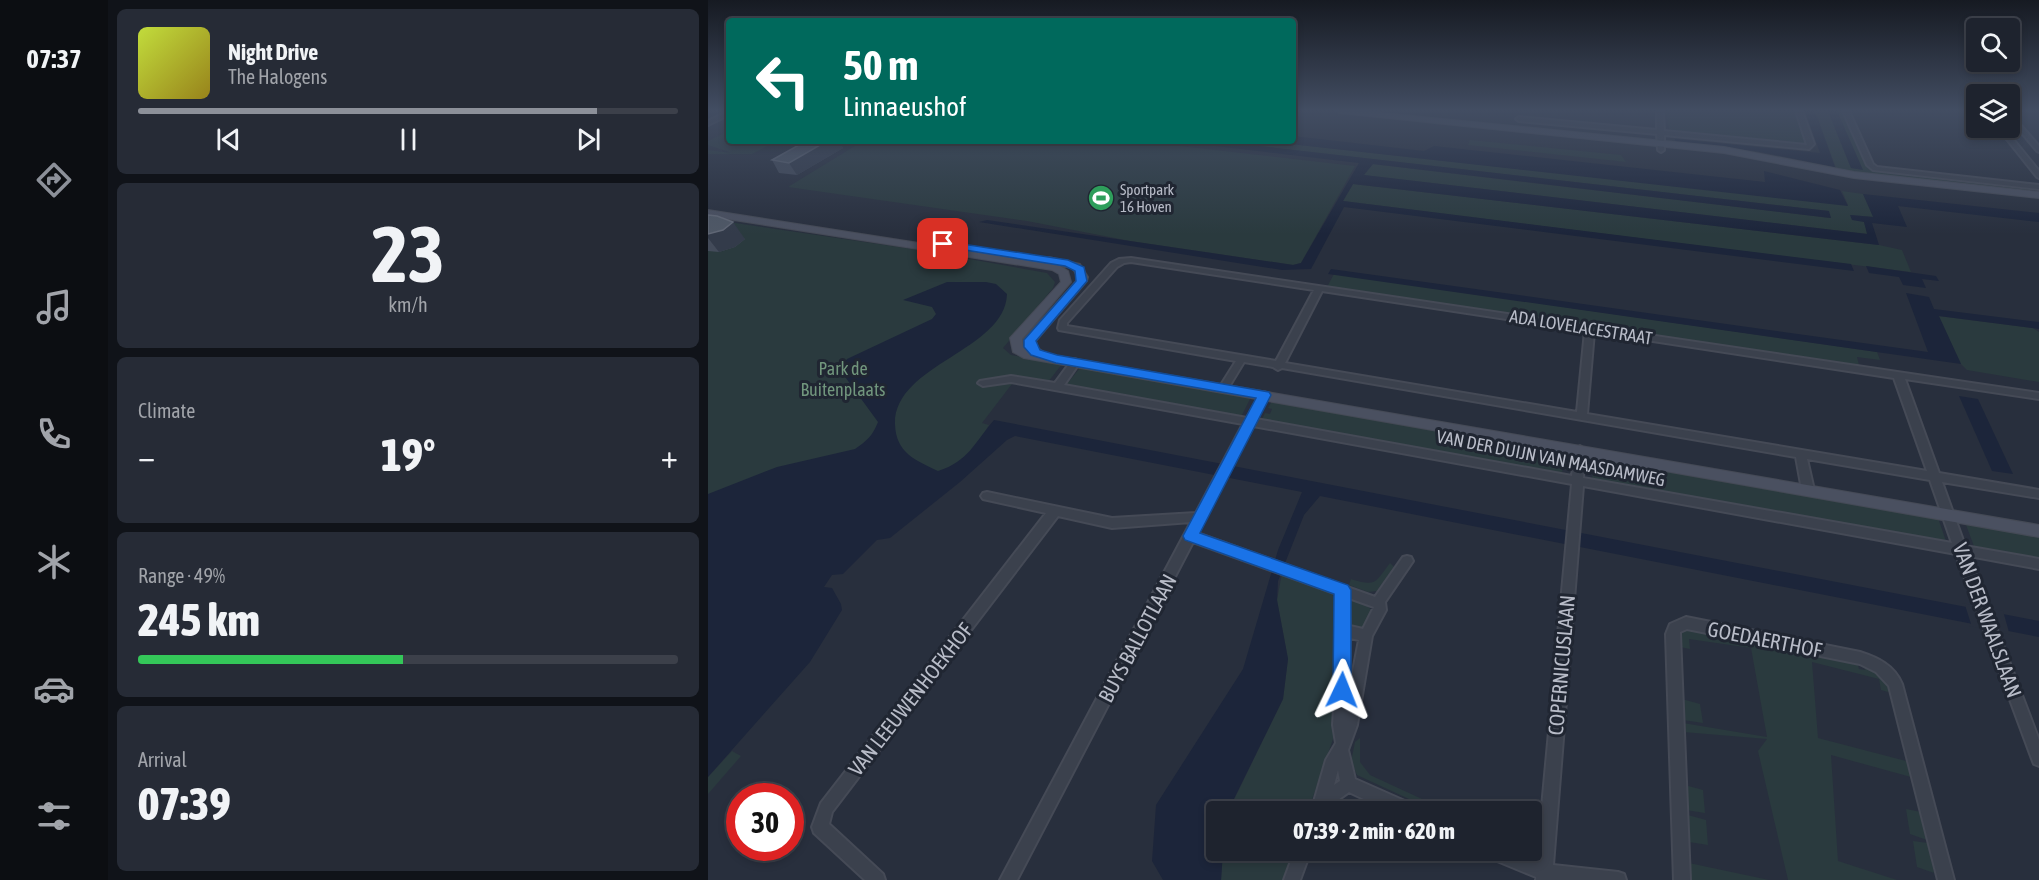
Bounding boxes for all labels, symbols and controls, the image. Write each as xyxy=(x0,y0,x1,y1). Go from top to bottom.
map controls xyxy=(1966,18,2020,138)
button: search xyxy=(1966,18,2020,72)
text: Night Drive xyxy=(228,39,318,65)
text: 50 m xyxy=(843,41,918,89)
icon: left xyxy=(744,42,822,120)
text: 07:37 xyxy=(26,43,82,74)
text: The Halogens xyxy=(228,65,327,88)
button: layers xyxy=(1966,84,2020,138)
text: Linnaeushof xyxy=(843,91,966,122)
icon: previous xyxy=(212,123,245,156)
icon: pause xyxy=(392,123,425,156)
icon: next xyxy=(572,123,605,156)
icon: directions xyxy=(33,159,75,201)
place label: Sportpark 16 Hoven xyxy=(1120,181,1175,215)
sports icon: Sportpark 16 Hoven xyxy=(1086,183,1116,213)
text: 23 xyxy=(371,209,445,299)
pin xyxy=(917,218,968,269)
icon: arrive xyxy=(926,227,959,260)
icon: music xyxy=(33,286,75,328)
text: km/h xyxy=(388,293,428,316)
street label: ADA LOVELACESTRAAT xyxy=(1508,305,1654,349)
park label: Park de Buitenplaats xyxy=(801,358,885,400)
text: Climate xyxy=(138,399,195,422)
icon: phone xyxy=(33,413,75,455)
street label: VAN DER DUIJN VAN MAASDAMWEG xyxy=(1435,426,1667,490)
text: 19° xyxy=(381,429,435,481)
text: − xyxy=(138,437,155,475)
text: + xyxy=(661,437,678,475)
street label: VAN DER WAALSLAAN xyxy=(1949,539,2027,701)
icon: climate xyxy=(33,541,75,583)
text: Range · 49% xyxy=(138,564,225,587)
street label: BUYS BALLOTLAAN xyxy=(1093,570,1181,706)
text: 245 km xyxy=(138,594,260,646)
street label: COPERNICUSLAAN xyxy=(1543,594,1579,736)
street label: GOEDAERTHOF xyxy=(1706,616,1825,662)
street label: VAN LEEUWENHOEKHOF xyxy=(843,618,977,780)
position arrow xyxy=(1310,658,1374,722)
icon: car xyxy=(33,668,75,710)
text: Arrival xyxy=(138,748,187,771)
text: 07:39 xyxy=(138,778,231,830)
speed limit sign: 30 xyxy=(726,783,804,861)
icon: filters xyxy=(33,795,75,837)
text: 07:39 · 2 min · 620 m xyxy=(1293,818,1455,844)

